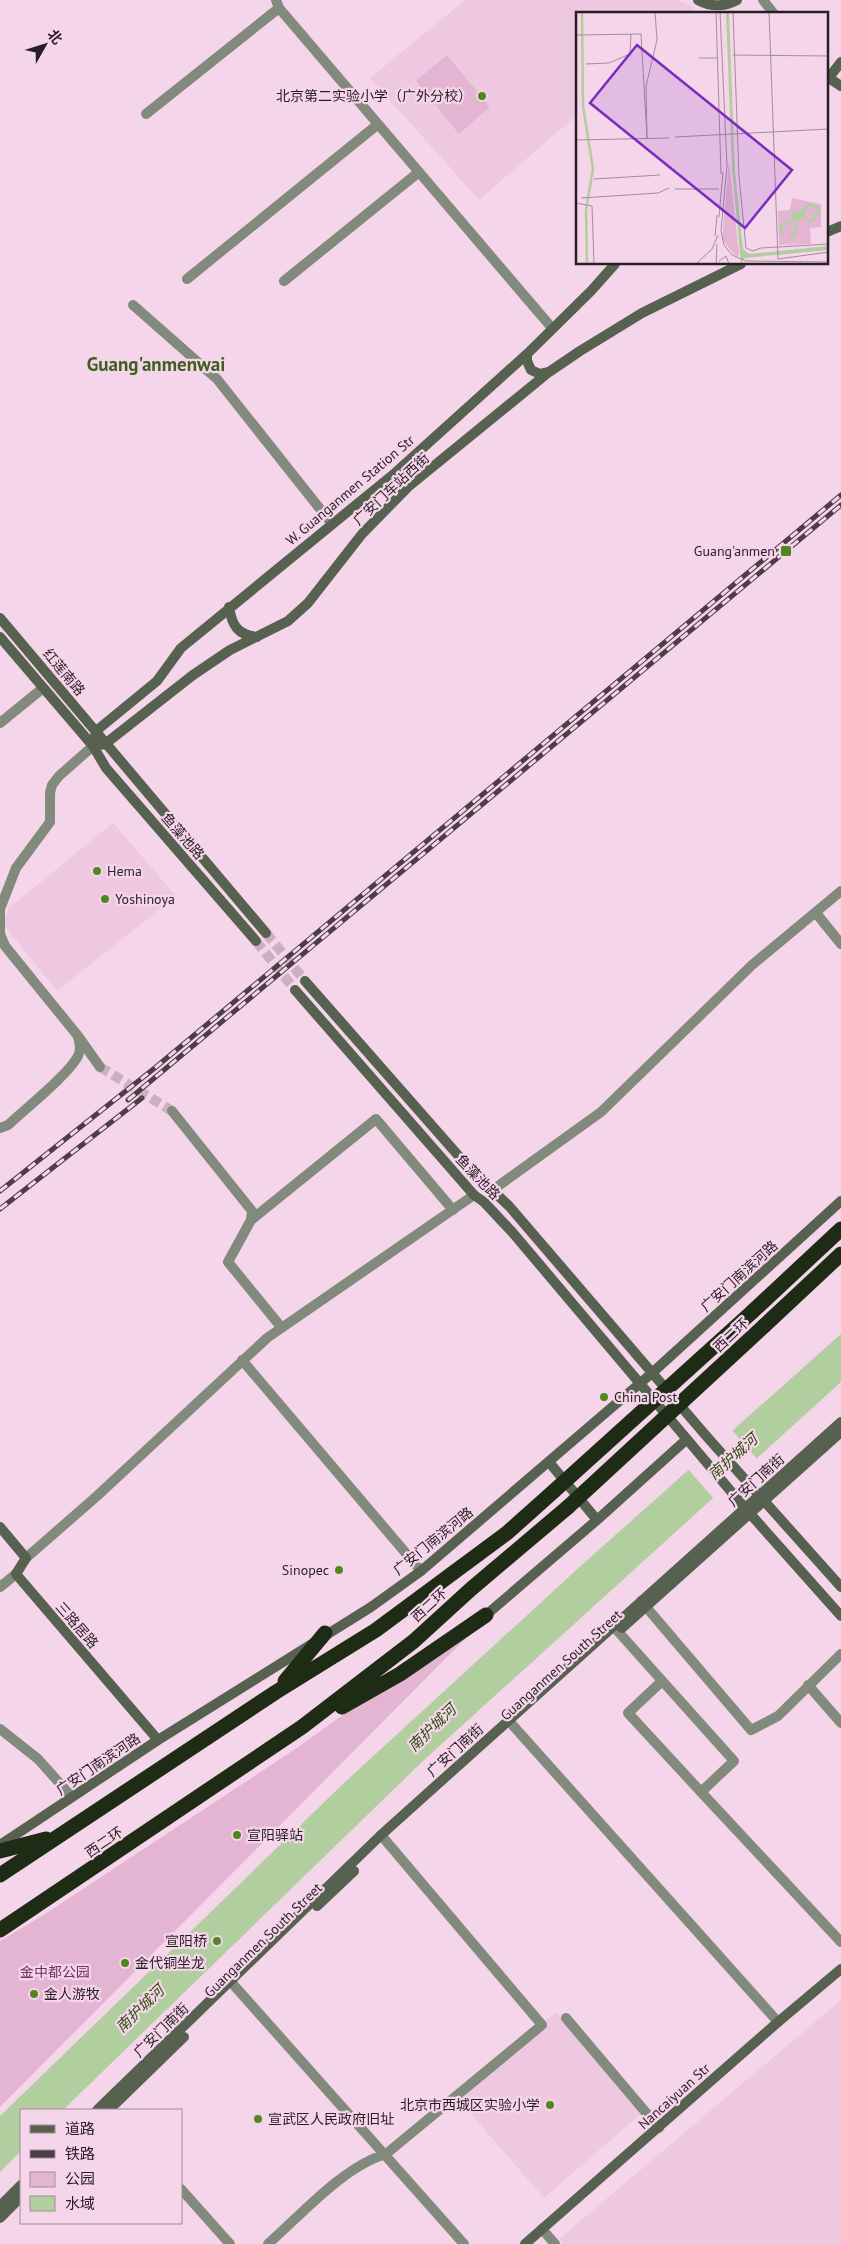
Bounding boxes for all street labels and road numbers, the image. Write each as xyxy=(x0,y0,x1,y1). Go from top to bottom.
street label: W. Guanganmen Station Str xyxy=(282,431,418,549)
street label: 广安门车站西街 xyxy=(349,449,433,529)
street label: 红莲南路 xyxy=(39,645,89,699)
street label: 鱼藻池路 xyxy=(158,809,208,863)
street label: 鱼藻池路 xyxy=(452,1151,504,1203)
street label: 广安门南滨河路 xyxy=(697,1237,781,1315)
street label: 西二环 xyxy=(710,1314,752,1356)
street label: 广安门南街 xyxy=(724,1450,788,1510)
street label: 广安门南滨河路 xyxy=(389,1503,477,1579)
street label: 西二环 xyxy=(407,1584,451,1626)
street label: 三路居路 xyxy=(52,1598,102,1652)
street label: Guanganmen South Street xyxy=(497,1606,626,1724)
street label: 广安门南街 xyxy=(423,1720,487,1780)
street label: 广安门南滨河路 xyxy=(52,1729,144,1799)
street label: 西二环 xyxy=(82,1823,126,1861)
street label: Guanganmen South Street xyxy=(200,1879,326,2001)
street label: 广安门南街 xyxy=(130,1999,192,2061)
street label: Nancaiyuan Str xyxy=(634,2059,714,2133)

